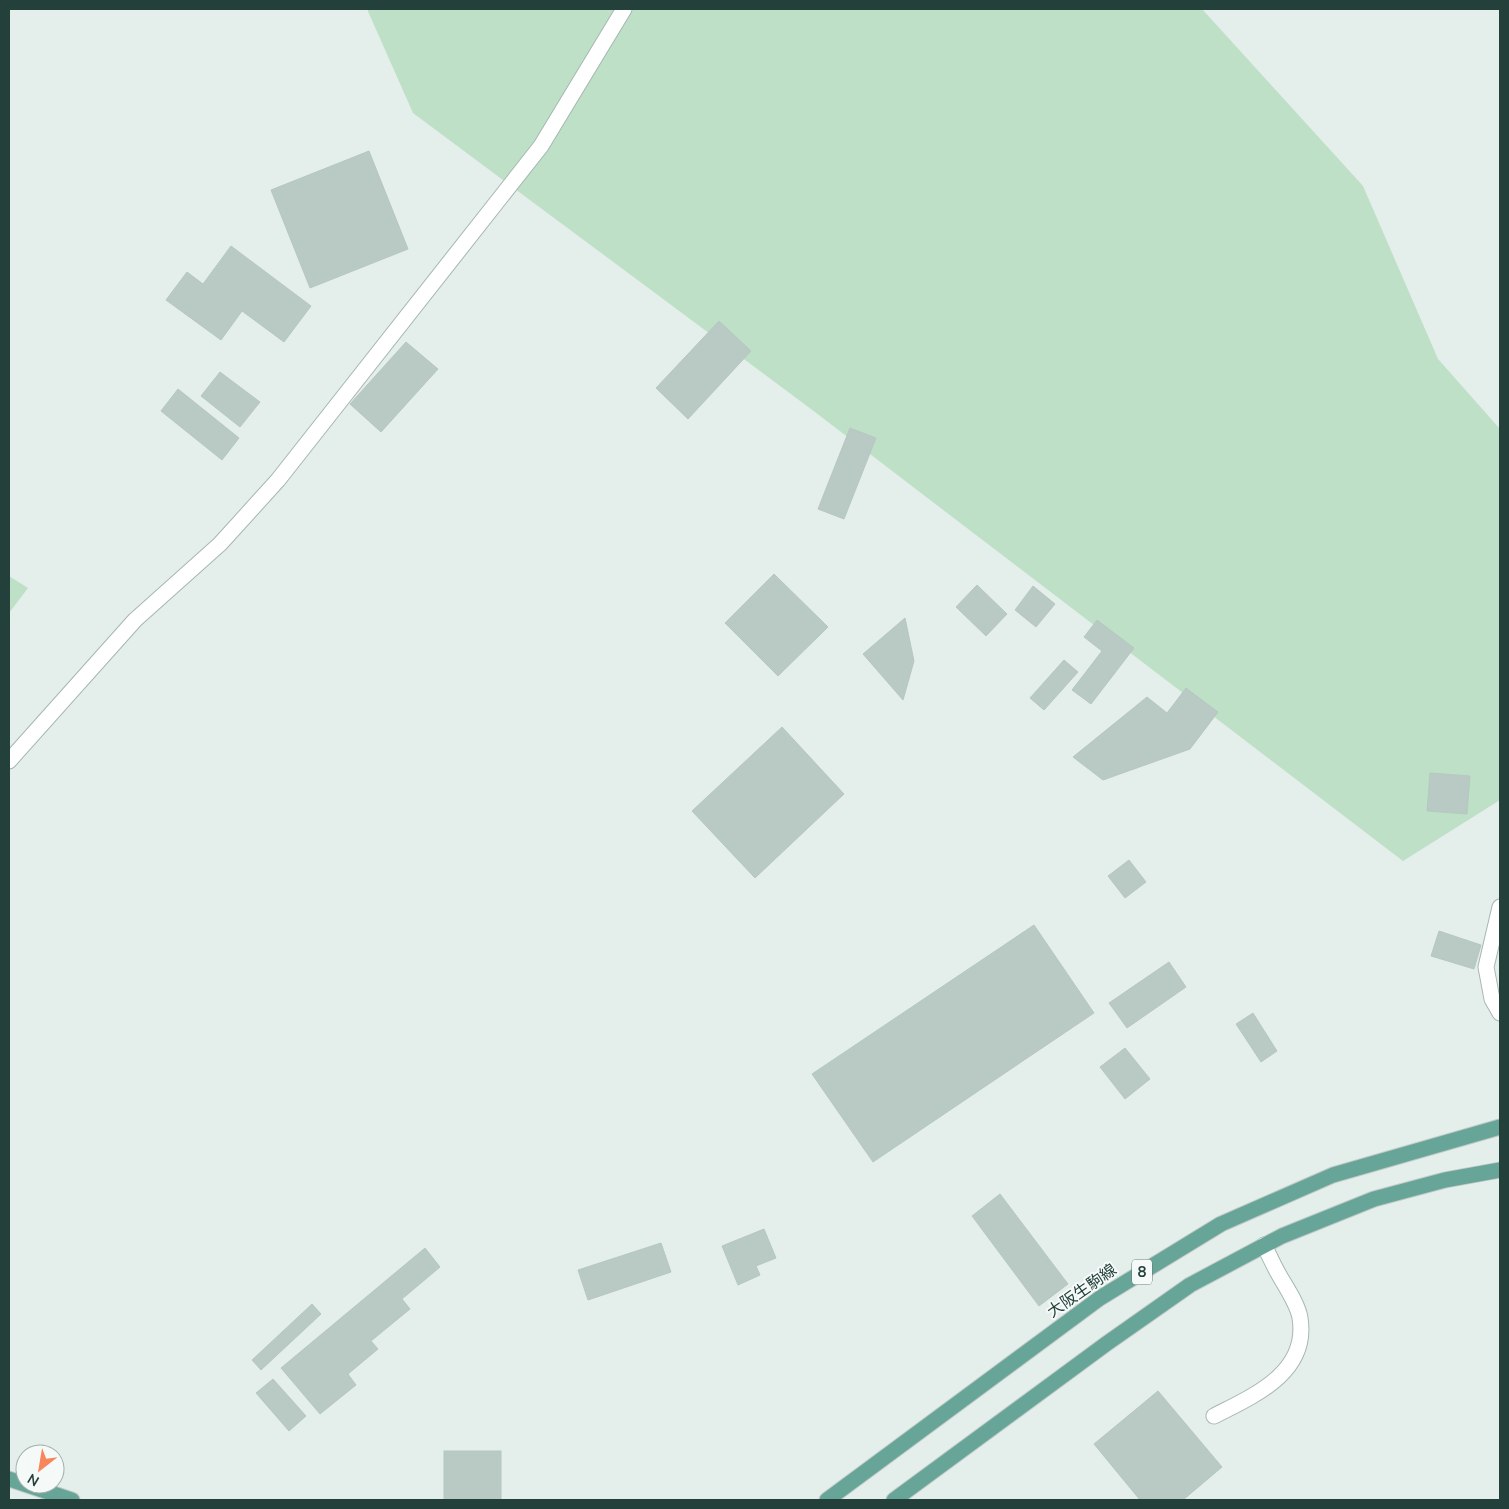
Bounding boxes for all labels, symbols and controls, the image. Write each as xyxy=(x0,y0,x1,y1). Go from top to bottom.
street label: 大阪生駒線 xyxy=(1043,1259,1121,1323)
road number: 8 xyxy=(1132,1260,1152,1284)
north arrow xyxy=(15,1444,65,1494)
text: N xyxy=(24,1469,43,1491)

